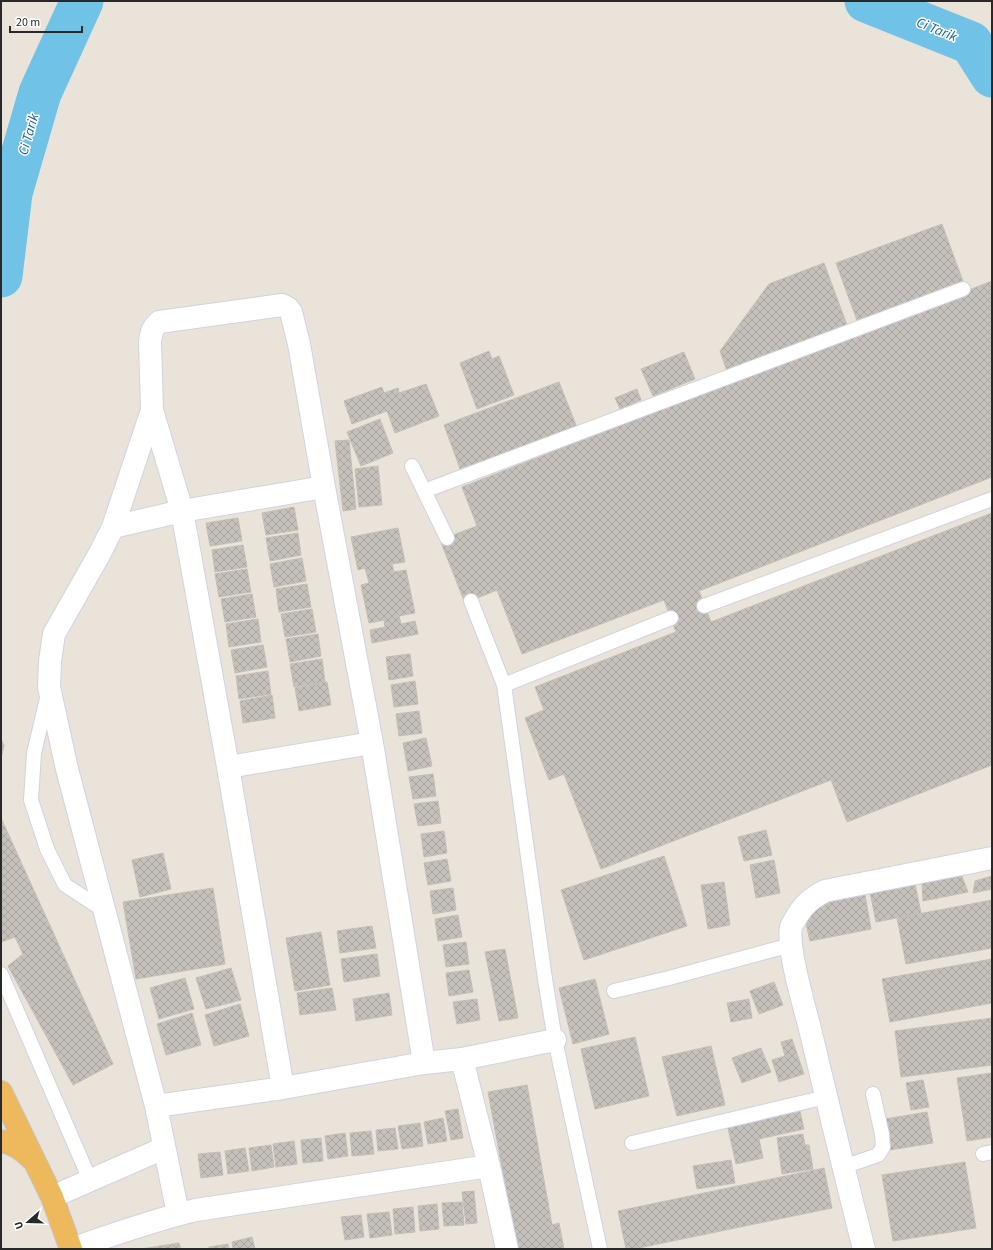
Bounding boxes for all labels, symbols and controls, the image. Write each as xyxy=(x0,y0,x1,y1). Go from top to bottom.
scale bar xyxy=(10,8,82,34)
water label: Ci Tarik xyxy=(913,13,960,47)
text: 20 m xyxy=(16,14,40,31)
water label: Ci Tarik xyxy=(14,111,44,157)
north arrow xyxy=(8,1202,48,1242)
text: U xyxy=(11,1219,27,1231)

